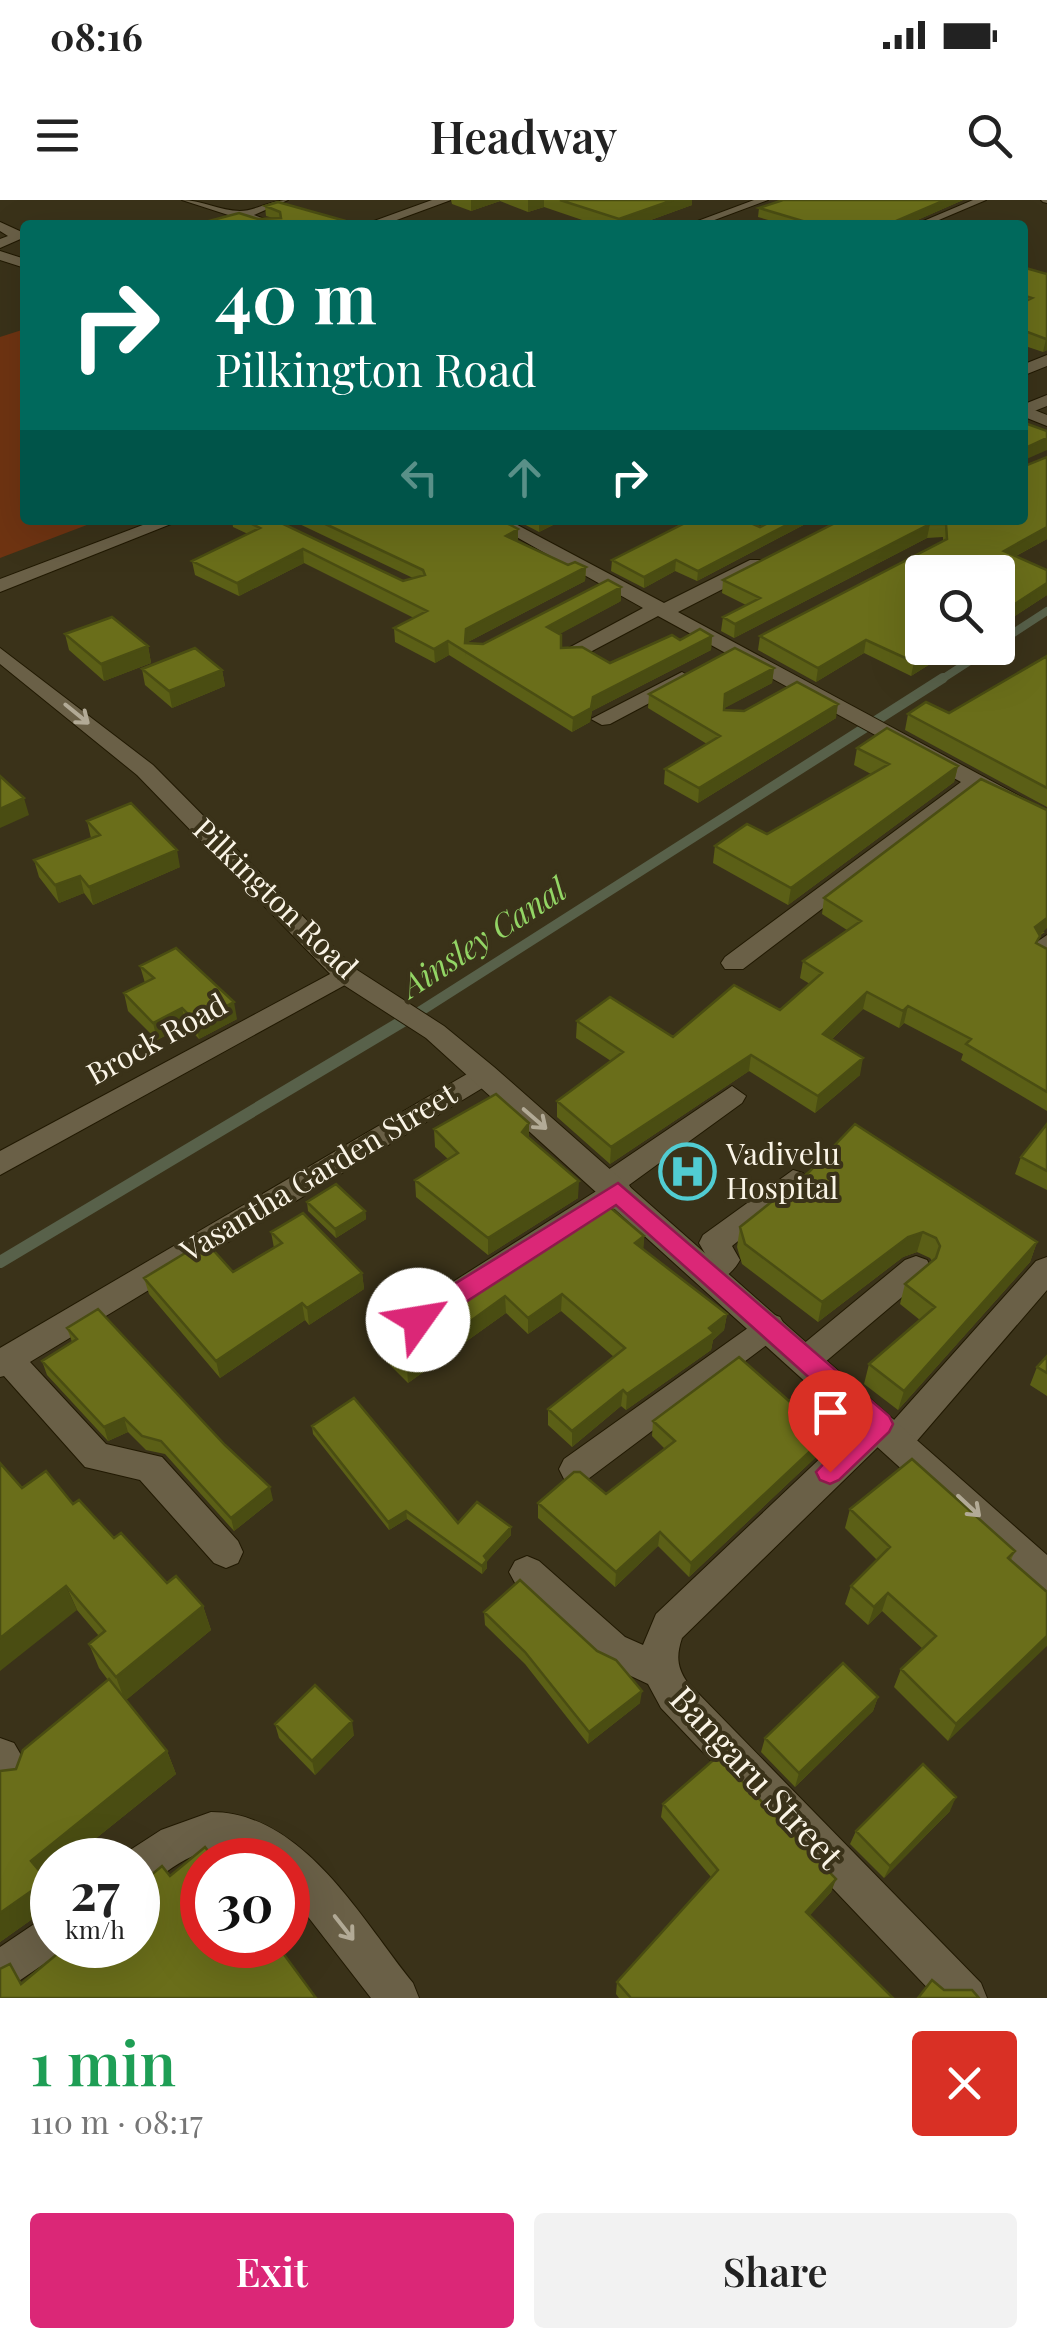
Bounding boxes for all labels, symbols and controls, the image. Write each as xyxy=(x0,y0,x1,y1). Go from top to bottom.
text: 08:16 xyxy=(50,10,143,61)
text: Headway xyxy=(430,105,617,165)
icon: menu xyxy=(30,108,85,163)
icon: search xyxy=(962,108,1017,163)
text: 40 m xyxy=(215,248,377,342)
icon: right xyxy=(50,260,180,390)
text: Pilkington Road xyxy=(215,338,537,398)
icon: left xyxy=(392,450,447,505)
icon: ahead xyxy=(497,450,552,505)
icon: right xyxy=(602,450,657,505)
map controls xyxy=(905,555,1015,665)
button: search xyxy=(905,555,1015,665)
one-way arrow xyxy=(63,703,89,725)
street label: Pilkington Road xyxy=(185,809,367,986)
water label: Ainsley Canal xyxy=(389,866,575,1007)
street label: Brock Road xyxy=(79,983,233,1093)
street label: Vasantha Garden Street xyxy=(171,1073,464,1270)
one-way arrow xyxy=(522,1108,547,1131)
place label: Vadivelu Hospital xyxy=(725,1133,840,1207)
hospital icon: Vadivelu Hospital xyxy=(657,1142,717,1202)
position arrow xyxy=(366,1268,470,1372)
pin xyxy=(788,1370,873,1473)
icon: arrive xyxy=(803,1385,858,1440)
one-way arrow xyxy=(956,1494,981,1517)
street label: Bangaru Street xyxy=(661,1675,855,1878)
speed limit sign: 30 xyxy=(180,1838,310,1968)
text: 27 xyxy=(71,1857,119,1924)
text: km/h xyxy=(65,1912,125,1945)
one-way arrow xyxy=(333,1914,354,1941)
text: 1 min xyxy=(30,2021,176,2101)
button: close xyxy=(912,2031,1017,2136)
text: 110 m · 08:17 xyxy=(30,2099,203,2142)
button: Exit xyxy=(30,2213,514,2328)
button: Share xyxy=(534,2213,1017,2328)

